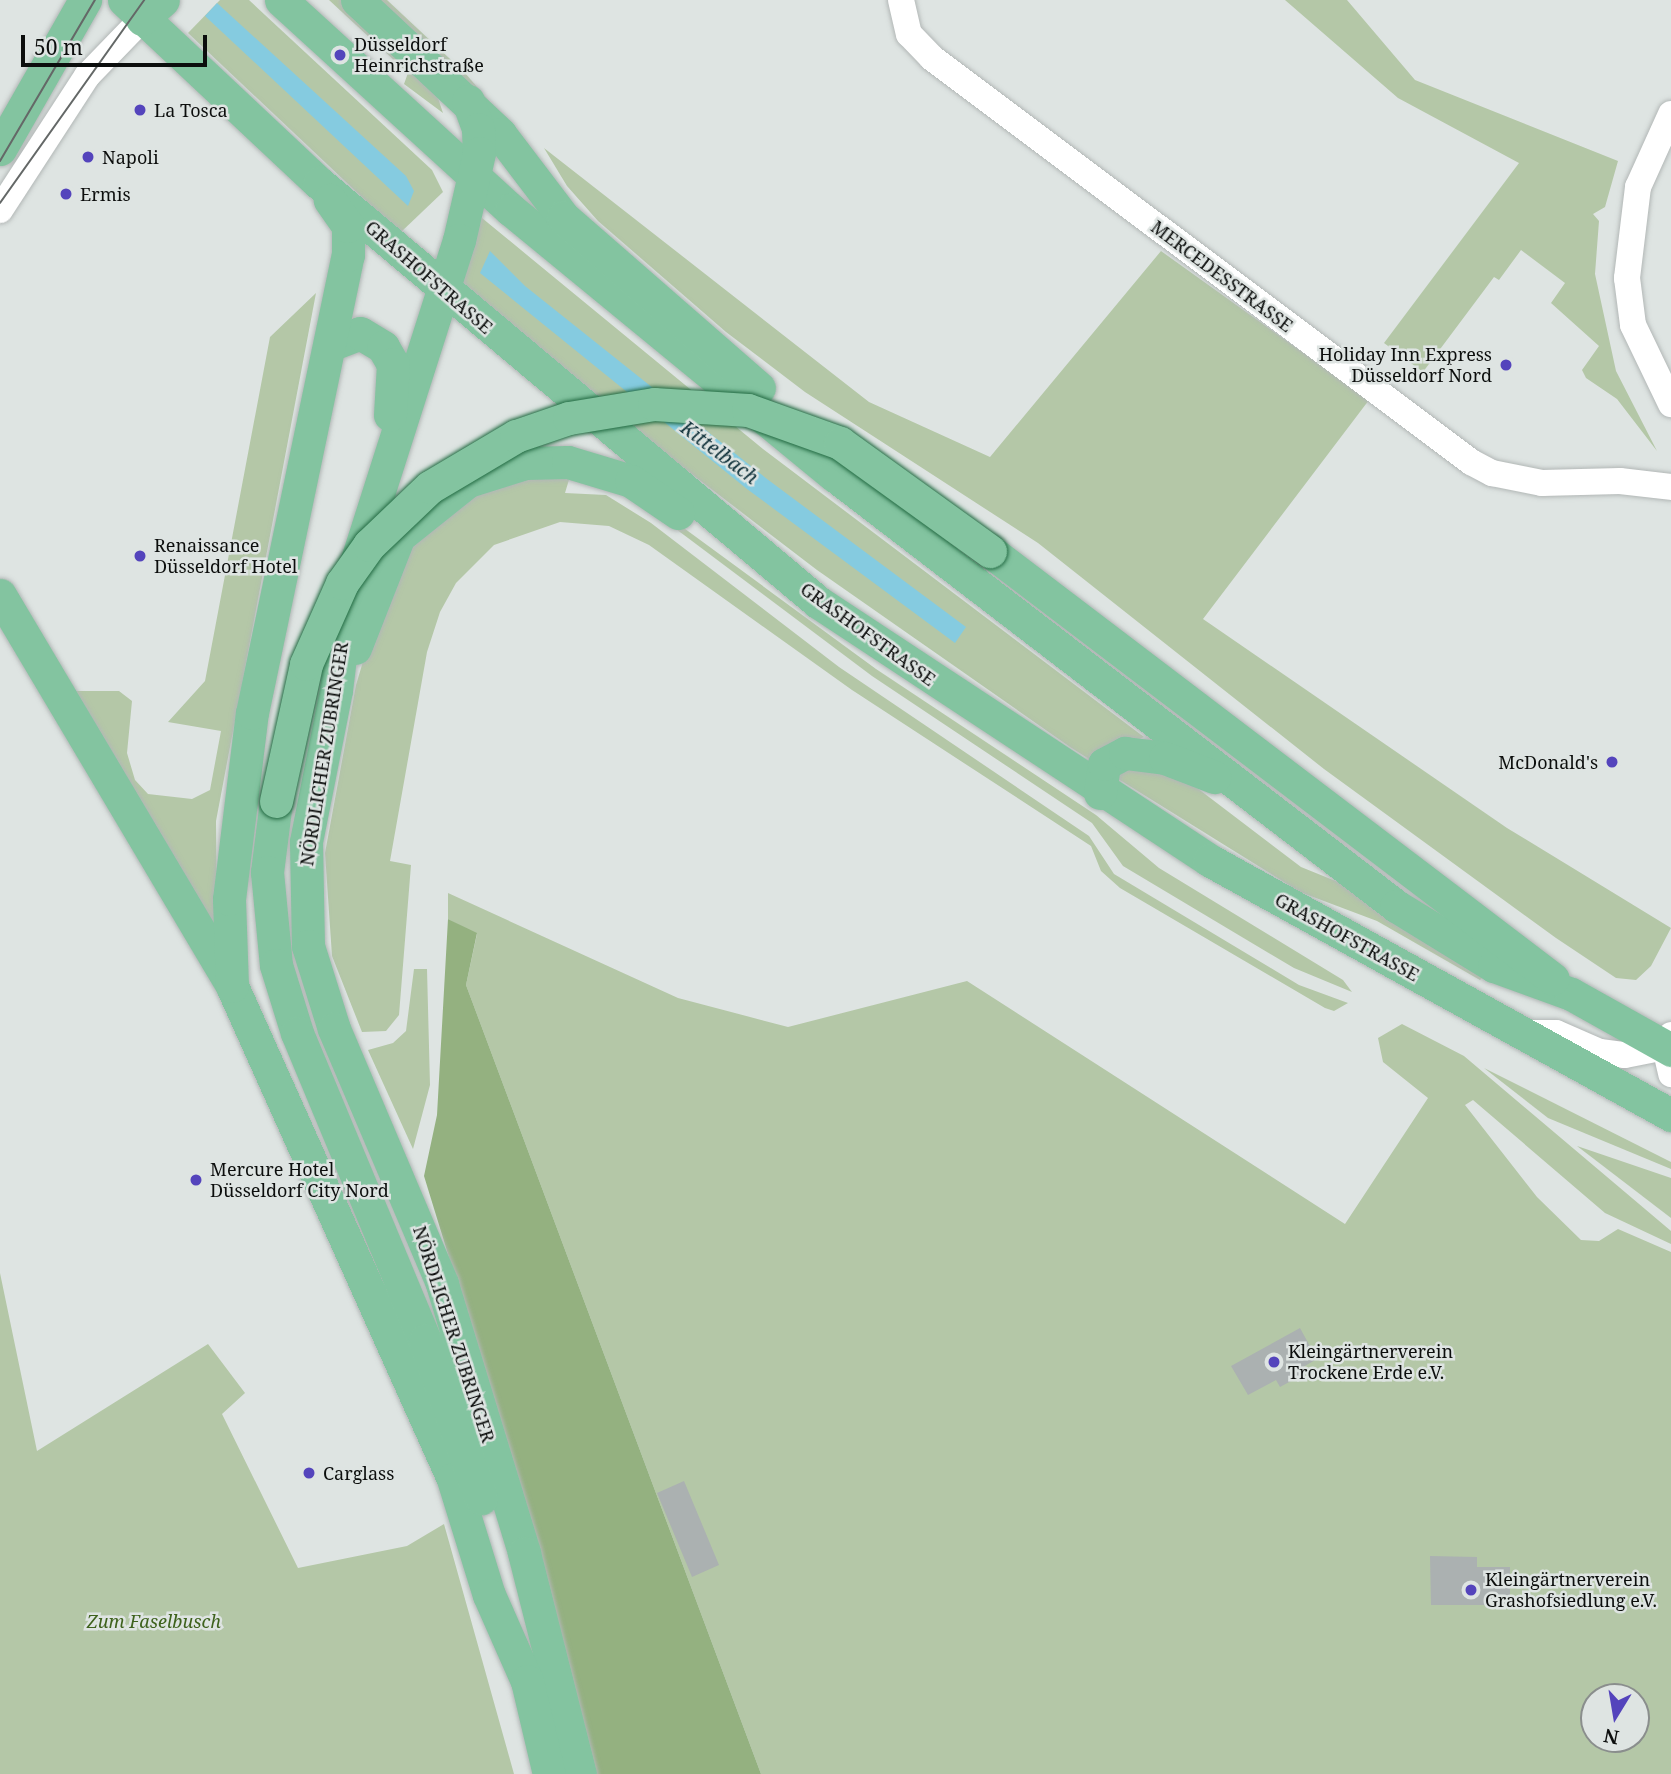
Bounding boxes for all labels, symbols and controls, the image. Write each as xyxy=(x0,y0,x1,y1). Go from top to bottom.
scale bar xyxy=(24,21,210,65)
text: 50 m xyxy=(34,33,83,61)
place label: Düsseldorf Heinrichstraße xyxy=(354,34,484,76)
marker: Düsseldorf Heinrichstraße xyxy=(332,47,348,63)
place label: La Tosca xyxy=(154,99,228,121)
marker: La Tosca xyxy=(132,102,148,118)
place label: Napoli xyxy=(102,146,159,168)
marker: Napoli xyxy=(80,149,96,165)
place label: Ermis xyxy=(80,183,131,205)
marker: Ermis xyxy=(58,186,74,202)
street label: GRASHOFSTRASSE xyxy=(361,216,497,338)
street label: MERCEDESSTRASSE xyxy=(1147,216,1297,336)
place label: Holiday Inn Express Düsseldorf Nord xyxy=(1319,344,1492,386)
marker: Holiday Inn Express Düsseldorf Nord xyxy=(1498,357,1514,373)
water label: Kittelbach xyxy=(676,417,762,489)
place label: Renaissance Düsseldorf Hotel xyxy=(154,535,297,578)
marker: Renaissance Düsseldorf Hotel xyxy=(132,548,148,564)
street label: GRASHOFSTRASSE xyxy=(796,578,940,690)
street label: NÖRDLICHER ZUBRINGER xyxy=(296,641,352,867)
place label: McDonald's xyxy=(1498,751,1598,773)
marker: McDonald's xyxy=(1604,754,1620,770)
street label: GRASHOFSTRASSE xyxy=(1271,888,1423,986)
place label: Mercure Hotel Düsseldorf City Nord xyxy=(210,1159,389,1202)
marker: Mercure Hotel Düsseldorf City Nord xyxy=(188,1172,204,1188)
street label: NÖRDLICHER ZUBRINGER xyxy=(409,1223,499,1445)
place label: Kleingärtnerverein Trockene Erde e.V. xyxy=(1288,1341,1453,1384)
marker: Kleingärtnerverein Trockene Erde e.V. xyxy=(1266,1354,1282,1370)
place label: Carglass xyxy=(323,1462,394,1484)
marker: Carglass xyxy=(301,1465,317,1481)
place label: Kleingärtnerverein Grashofsiedlung e.V. xyxy=(1485,1569,1657,1612)
marker: Kleingärtnerverein Grashofsiedlung e.V. xyxy=(1463,1582,1479,1598)
park label: Zum Faselbusch xyxy=(87,1610,221,1632)
north arrow xyxy=(1580,1683,1650,1753)
text: N xyxy=(1602,1722,1621,1751)

